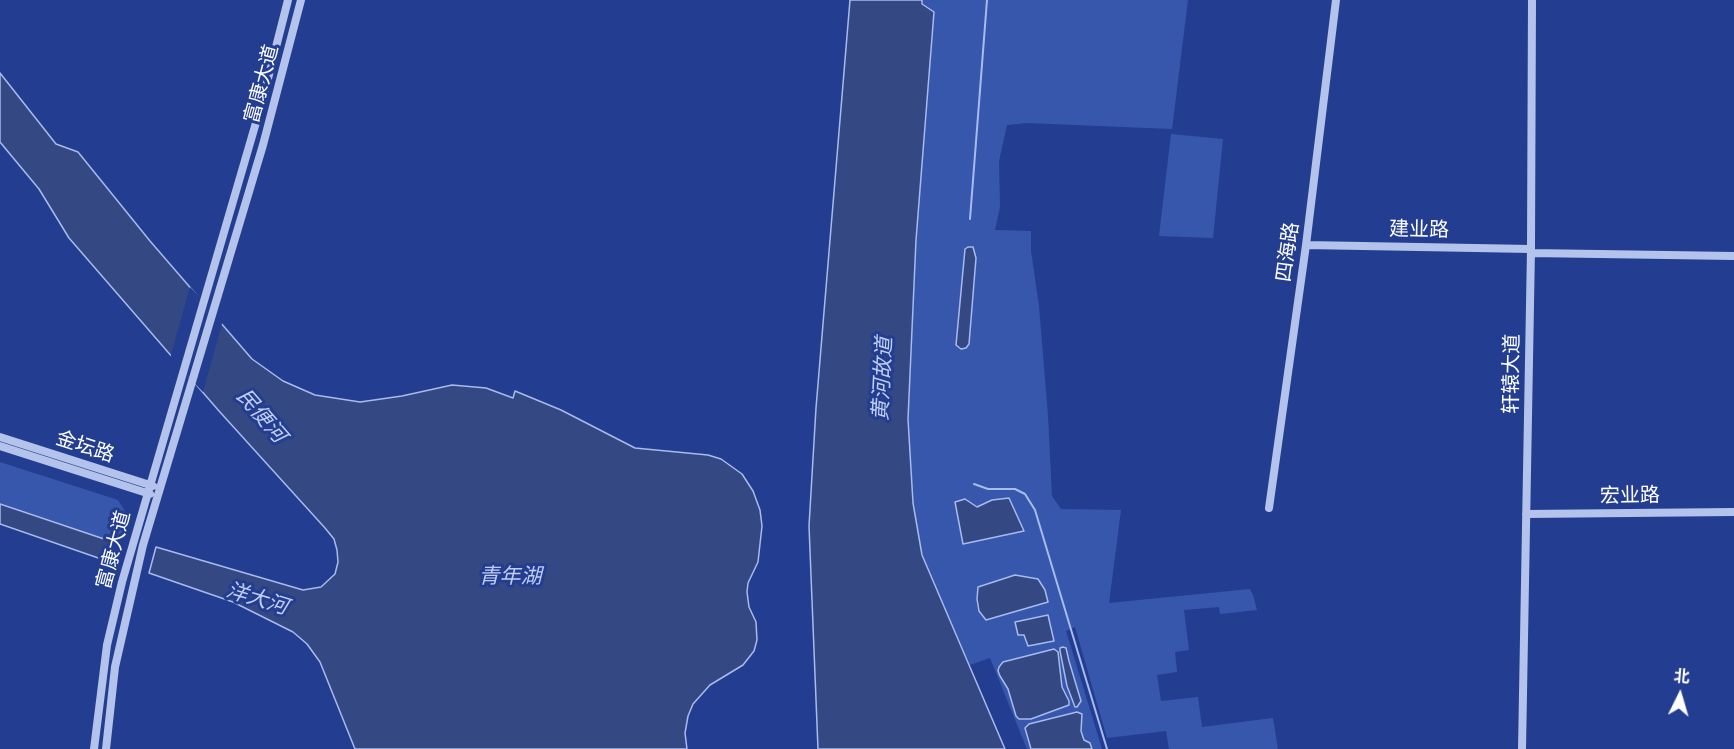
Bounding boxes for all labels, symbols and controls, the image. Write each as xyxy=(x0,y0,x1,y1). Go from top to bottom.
street label: 富康大道 xyxy=(240,42,284,126)
street label: 建业路 xyxy=(1389,217,1449,243)
street label: 四海路 xyxy=(1272,221,1304,283)
street label: 轩辕大道 xyxy=(1499,334,1525,414)
water label: 黄河故道 xyxy=(868,336,898,422)
water label: 民便河 xyxy=(231,384,291,448)
street label: 金坛路 xyxy=(53,426,117,468)
street label: 宏业路 xyxy=(1600,483,1660,509)
street label: 富康大道 xyxy=(92,508,136,592)
water label: 青年湖 xyxy=(479,564,541,590)
water label: 洋大河 xyxy=(223,578,291,620)
north arrow xyxy=(1650,665,1710,725)
text: 北 xyxy=(1673,666,1690,687)

